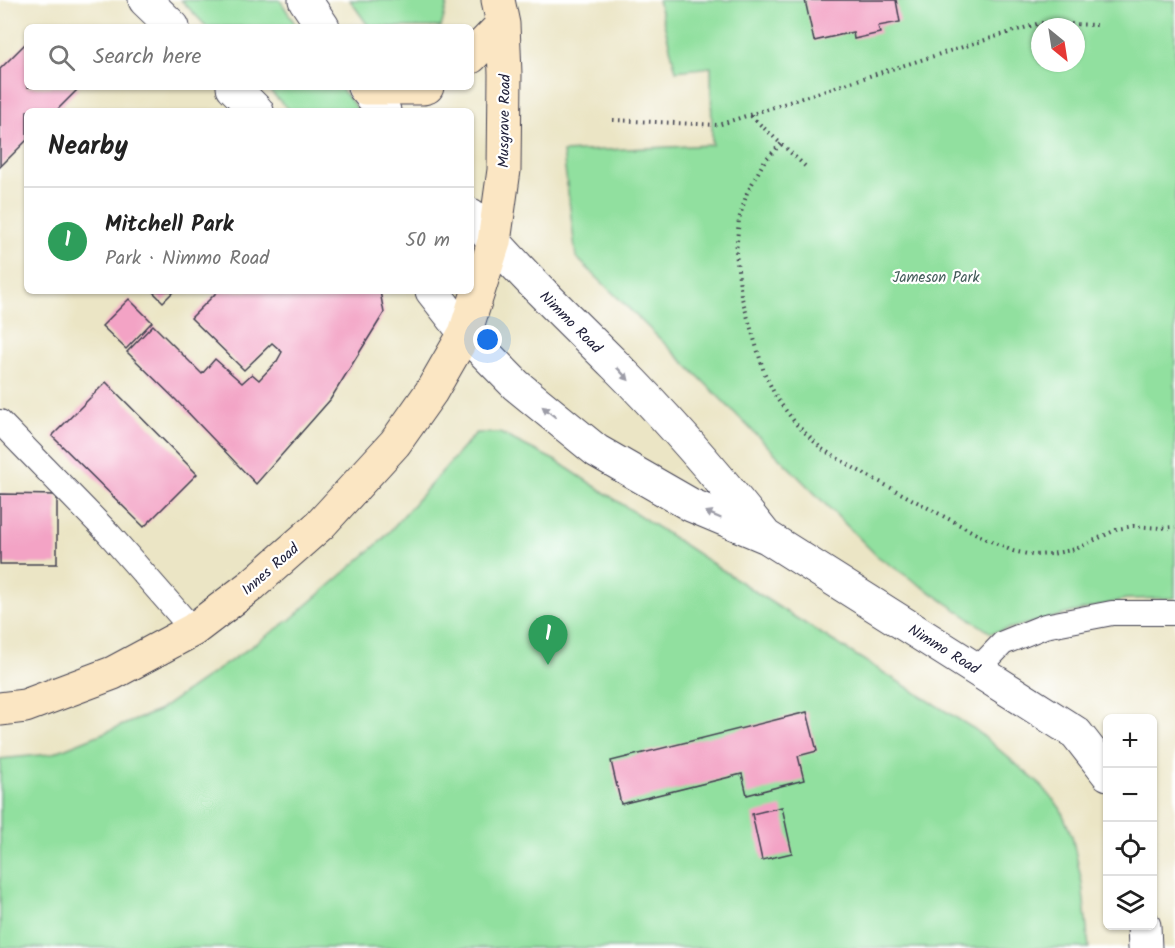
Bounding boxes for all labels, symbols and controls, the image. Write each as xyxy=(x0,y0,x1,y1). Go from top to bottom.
north arrow xyxy=(1031,18,1085,72)
search box xyxy=(24,24,474,90)
text: Search here xyxy=(93,40,201,75)
icon: search xyxy=(45,41,78,74)
street label: Musgrave Road xyxy=(492,73,518,168)
text: Nearby xyxy=(48,126,128,168)
text: Mitchell Park xyxy=(105,208,233,243)
text: 1 xyxy=(64,225,71,257)
text: 50 m xyxy=(405,225,450,257)
text: Park · Nimmo Road xyxy=(105,243,269,275)
park label: Jameson Park xyxy=(892,266,981,290)
street label: Nimmo Road xyxy=(533,286,608,360)
your location xyxy=(473,325,502,354)
one-way arrow xyxy=(616,366,629,381)
one-way arrow xyxy=(542,406,557,419)
one-way arrow xyxy=(704,510,722,520)
street label: Innes Road xyxy=(236,537,305,602)
pin: 1 xyxy=(528,616,568,665)
street label: Nimmo Road xyxy=(903,618,984,682)
map controls xyxy=(1103,714,1157,930)
button: + xyxy=(1103,714,1157,768)
button: − xyxy=(1103,768,1157,822)
button: locate xyxy=(1103,822,1157,876)
button: layers xyxy=(1103,876,1157,930)

